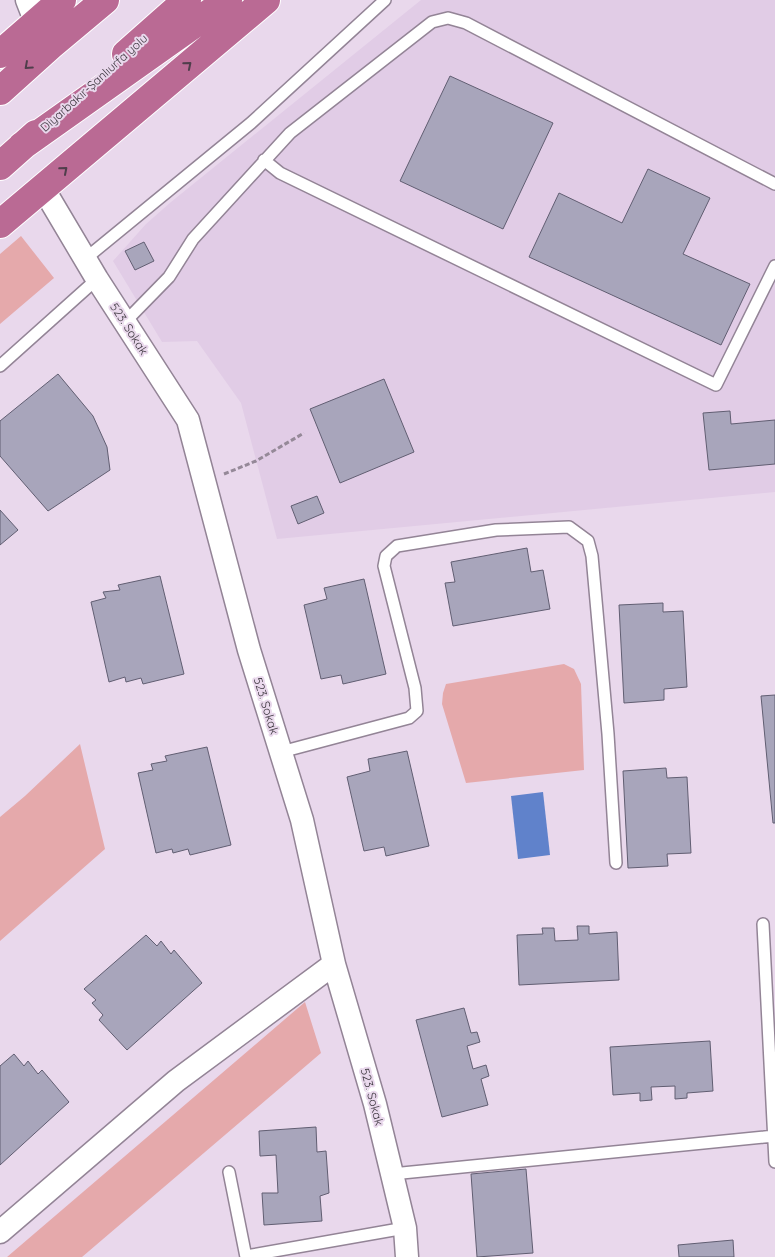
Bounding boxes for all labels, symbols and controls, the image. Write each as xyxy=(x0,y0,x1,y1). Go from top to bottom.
street label: Diyarbakır-Şanlıurfa yolu xyxy=(37,31,150,135)
one-way arrow xyxy=(24,60,33,69)
one-way arrow xyxy=(182,63,191,71)
one-way arrow xyxy=(58,167,67,176)
street label: 523. Sokak xyxy=(107,300,152,358)
street label: 523. Sokak xyxy=(251,675,282,736)
street label: 523. Sokak xyxy=(358,1066,387,1127)

